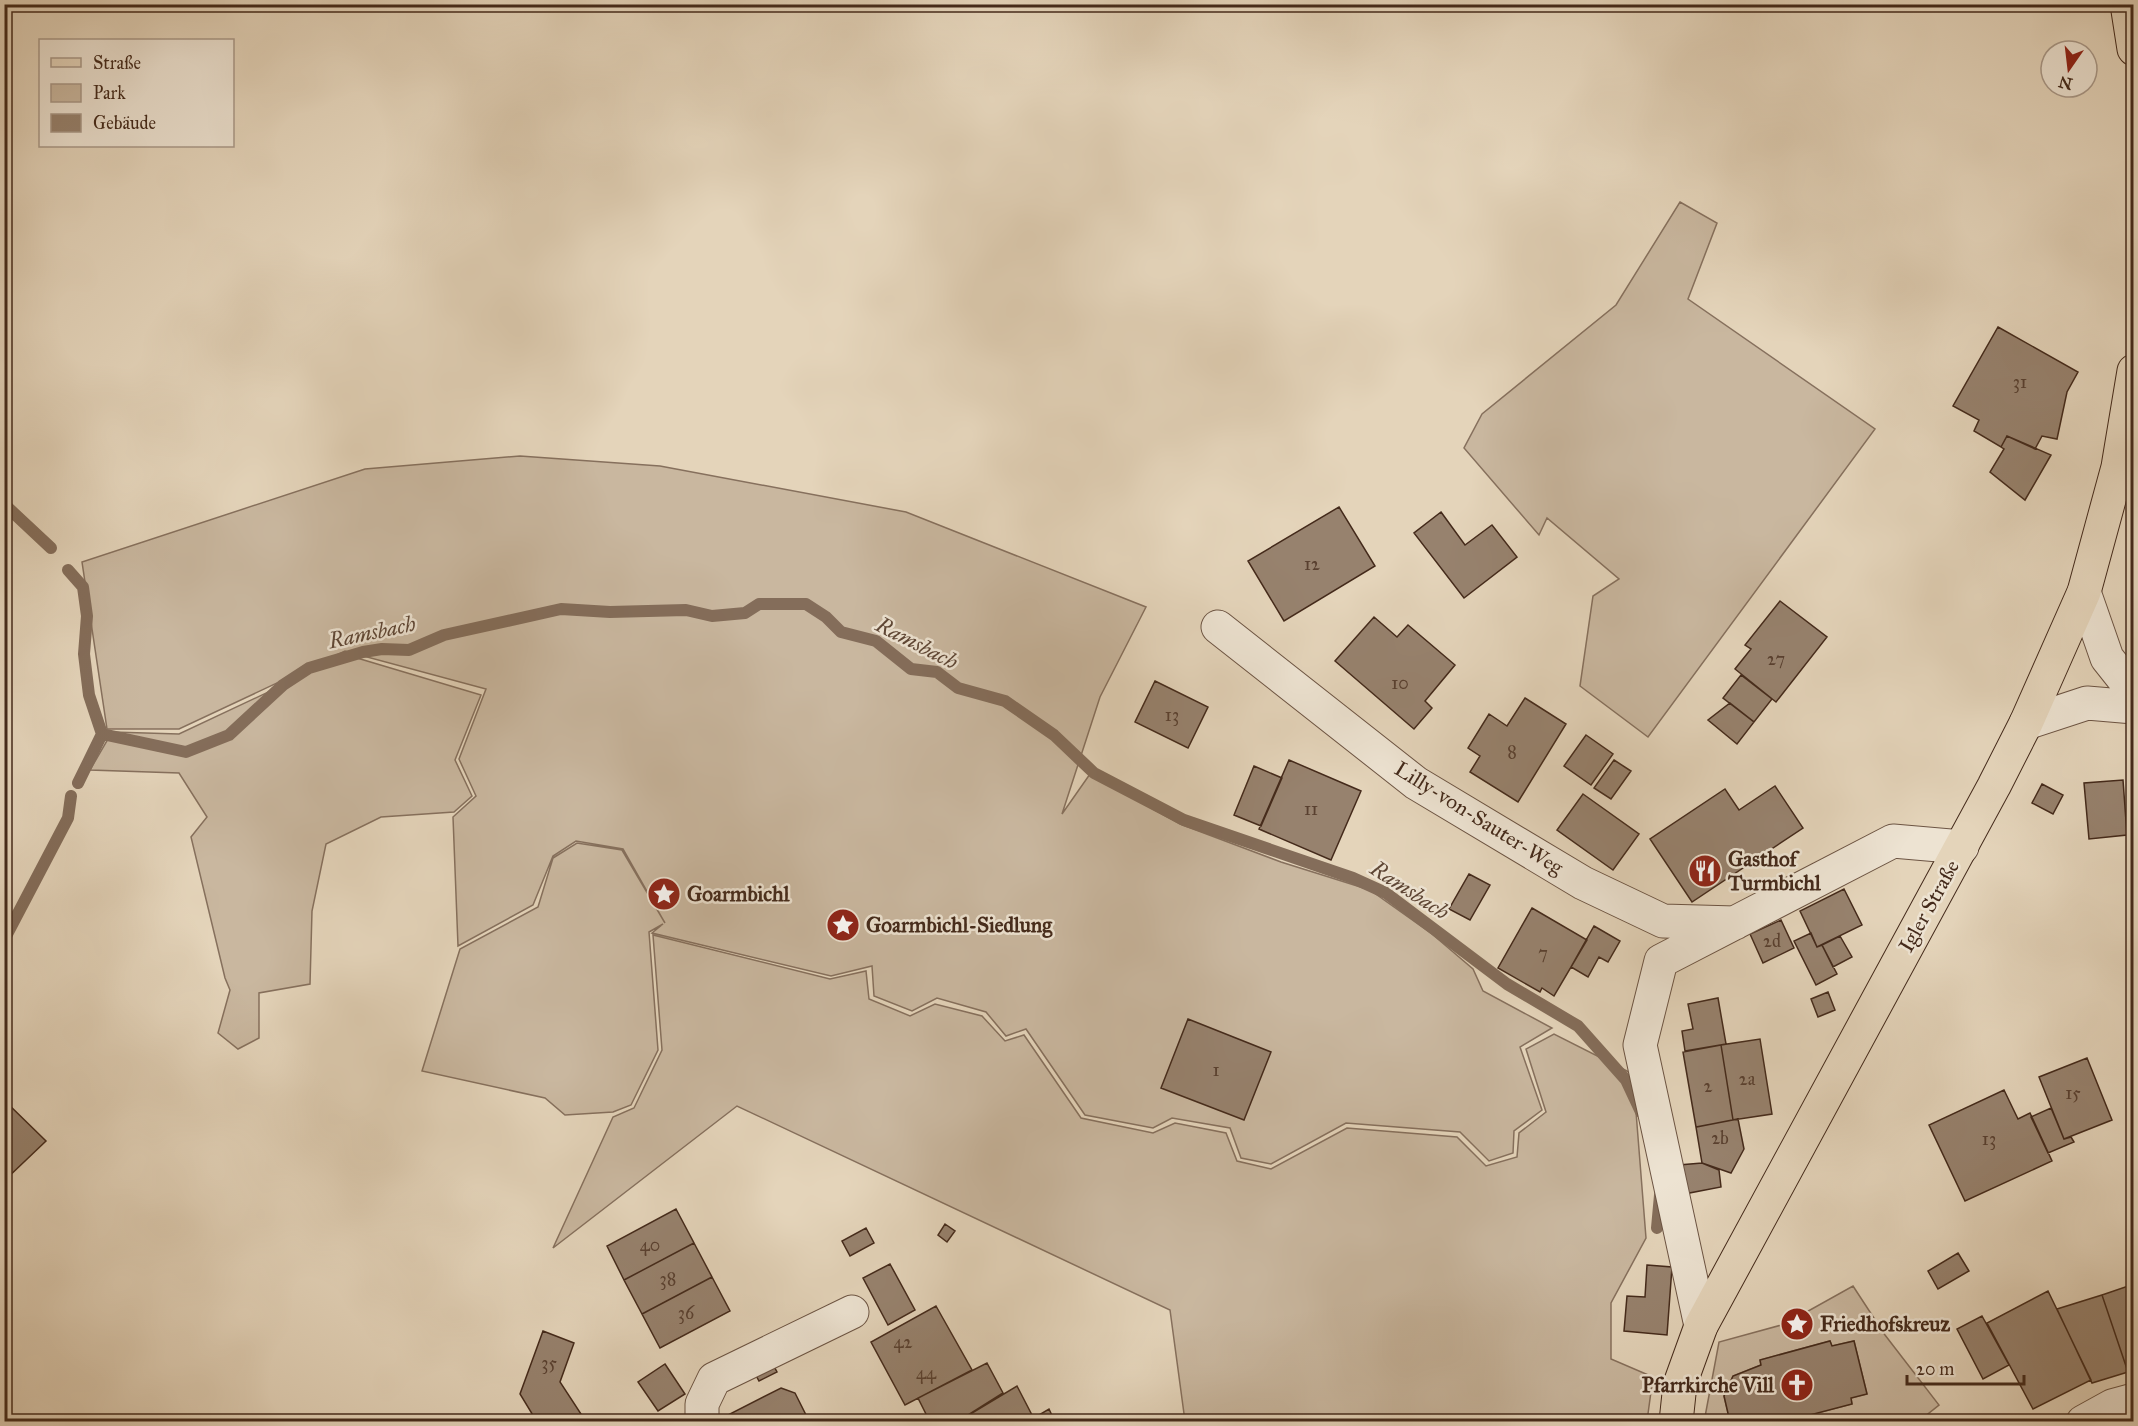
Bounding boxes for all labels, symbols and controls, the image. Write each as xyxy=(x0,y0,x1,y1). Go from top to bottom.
legend xyxy=(39,39,234,147)
north arrow xyxy=(2039,39,2099,99)
text: Straße xyxy=(93,52,141,74)
text: N xyxy=(2056,72,2074,94)
text: Park xyxy=(93,82,126,104)
text: Gebäude xyxy=(93,112,156,134)
house number: 31 xyxy=(2013,371,2027,393)
house number: 12 xyxy=(1304,553,1320,575)
water label: Ramsbach xyxy=(325,610,418,655)
water label: Ramsbach xyxy=(871,610,963,675)
house number: 27 xyxy=(1767,648,1785,670)
house number: 10 xyxy=(1391,672,1409,694)
house number: 13 xyxy=(1165,704,1179,726)
house number: 8 xyxy=(1507,741,1517,763)
street label: Lilly-von-Sauter-Weg xyxy=(1390,756,1568,881)
house number: 11 xyxy=(1304,798,1318,820)
place label: Gasthof Turmbichl xyxy=(1727,846,1822,896)
restaurant icon: Gasthof Turmbichl xyxy=(1687,853,1723,889)
water label: Ramsbach xyxy=(1365,854,1455,926)
street label: Igler Straße xyxy=(1893,855,1965,957)
place icon: Goarmbichl xyxy=(646,876,682,912)
place label: Goarmbichl xyxy=(687,881,791,907)
place icon: Goarmbichl-Siedlung xyxy=(825,907,861,943)
place label: Goarmbichl-Siedlung xyxy=(866,912,1053,938)
house number: 2d xyxy=(1763,930,1781,952)
house number: 7 xyxy=(1538,942,1548,964)
house number: 1 xyxy=(1212,1059,1220,1081)
house number: 2a xyxy=(1739,1068,1756,1090)
house number: 2 xyxy=(1704,1075,1713,1097)
house number: 15 xyxy=(2065,1082,2081,1104)
house number: 2b xyxy=(1711,1127,1729,1149)
house number: 13 xyxy=(1982,1128,1996,1150)
house number: 40 xyxy=(640,1234,660,1256)
house number: 38 xyxy=(660,1268,676,1290)
house number: 36 xyxy=(678,1302,695,1324)
place icon: Friedhofskreuz xyxy=(1779,1306,1815,1342)
place label: Friedhofskreuz xyxy=(1820,1311,1950,1337)
house number: 42 xyxy=(894,1331,913,1353)
scale bar xyxy=(1907,1348,2024,1386)
house number: 35 xyxy=(541,1352,557,1374)
text: 20 m xyxy=(1916,1358,1954,1380)
house number: 44 xyxy=(916,1362,937,1384)
church icon: Pfarrkirche Vill xyxy=(1779,1367,1815,1403)
place label: Pfarrkirche Vill xyxy=(1642,1372,1775,1398)

